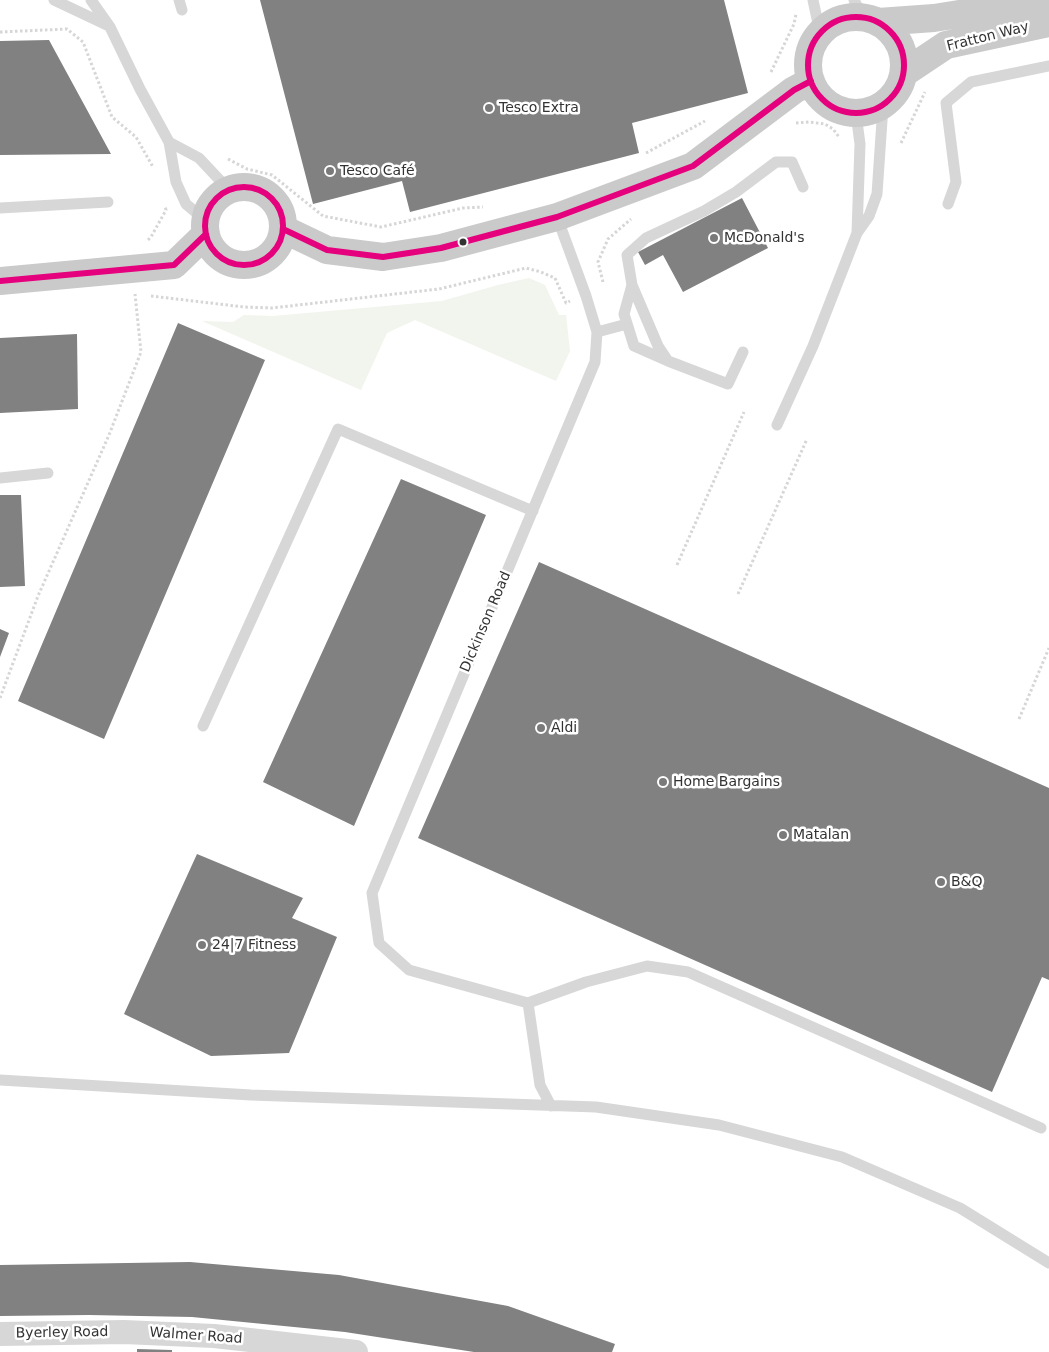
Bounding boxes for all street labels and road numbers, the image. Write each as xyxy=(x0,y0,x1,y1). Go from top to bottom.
street label: Fratton Way xyxy=(945,19,1031,55)
street label: Dickinson Road xyxy=(457,569,515,675)
street label: Byerley Road xyxy=(16,1324,108,1342)
street label: Walmer Road xyxy=(149,1324,243,1348)

